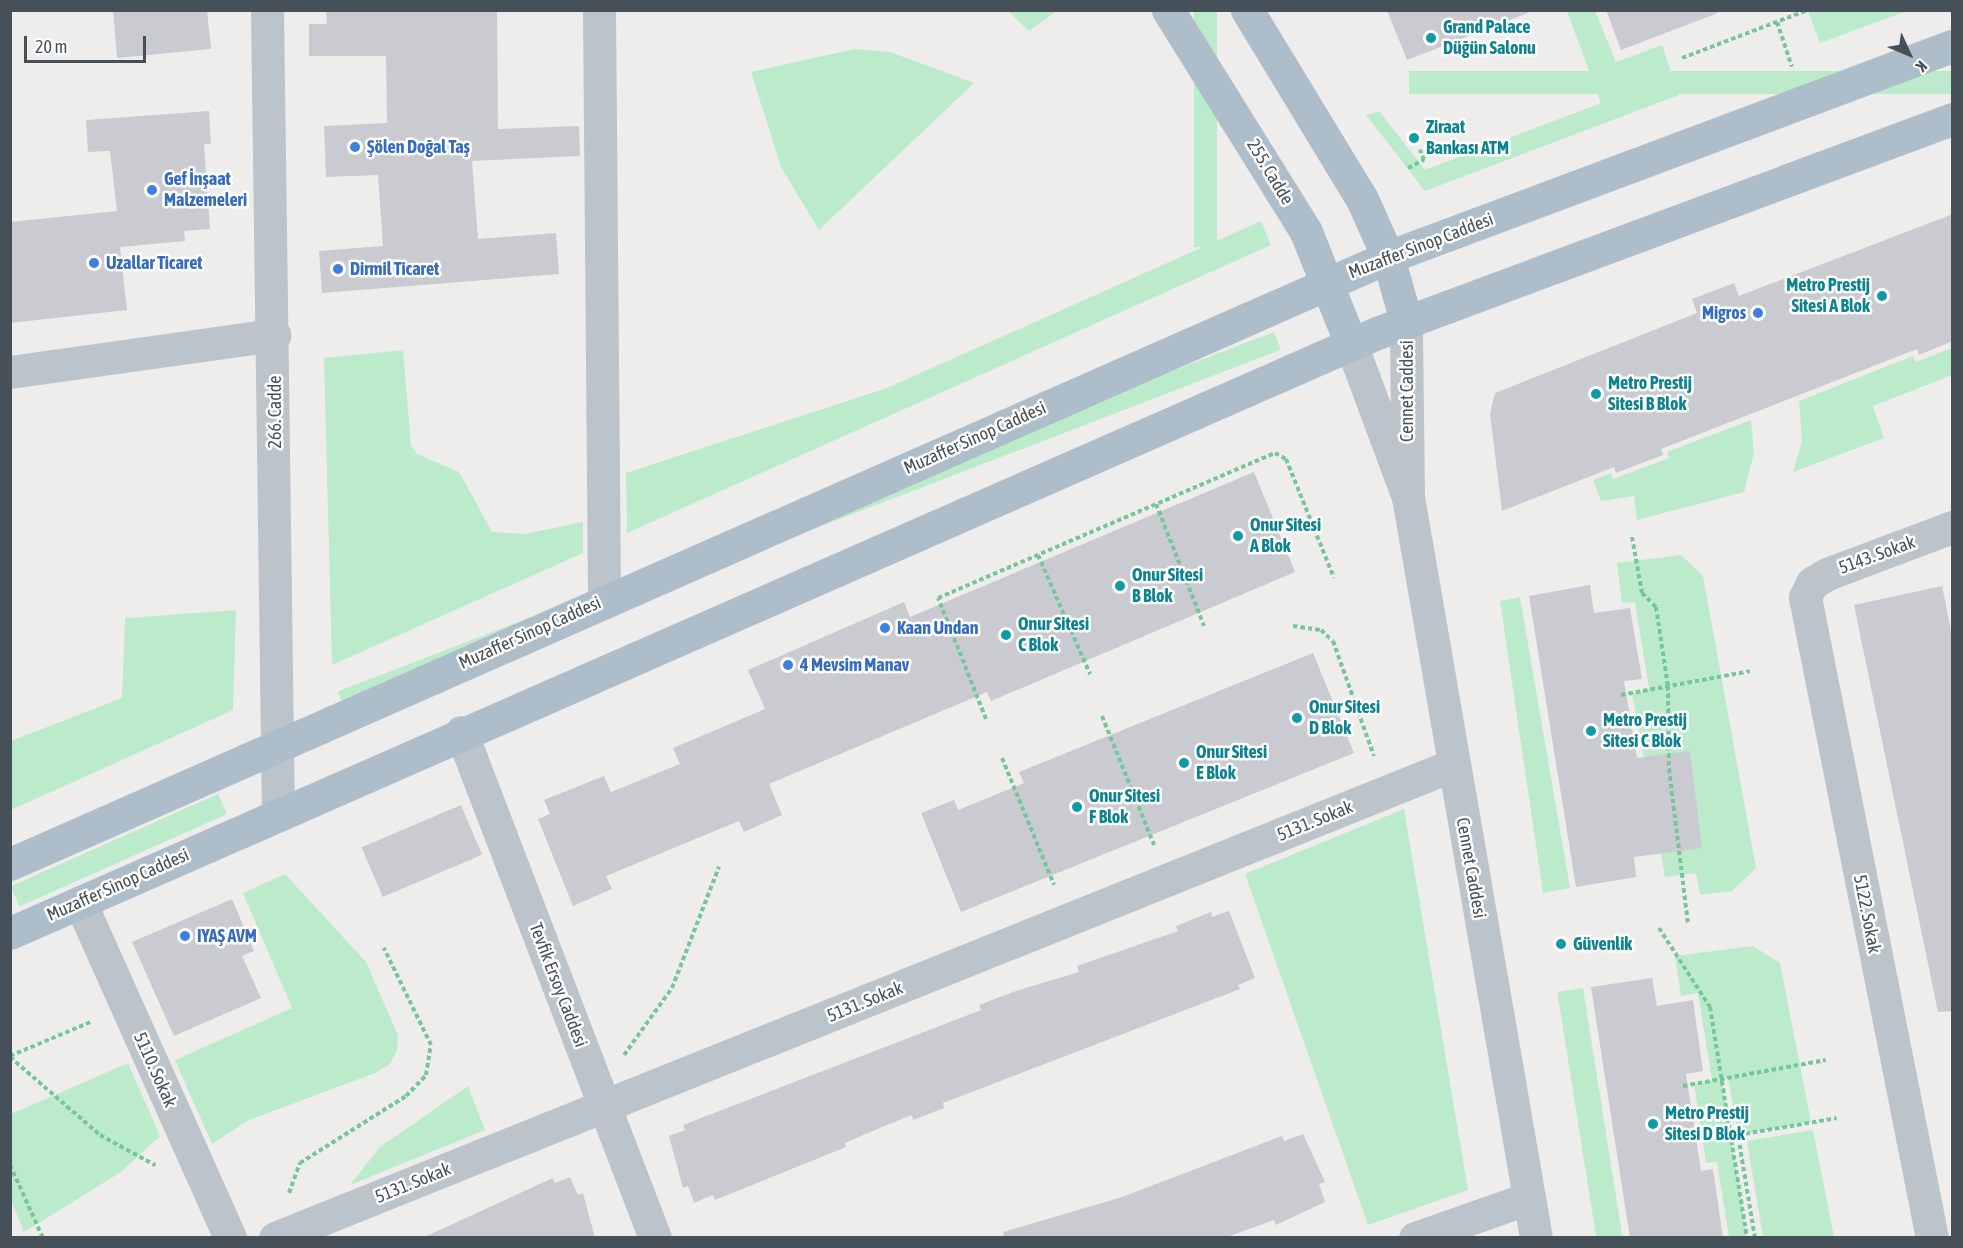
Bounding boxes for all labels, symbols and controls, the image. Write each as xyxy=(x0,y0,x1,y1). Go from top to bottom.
place label: Grand Palace Düğün Salonu xyxy=(1443,17,1536,60)
scale bar xyxy=(27,24,148,62)
north arrow xyxy=(1879,24,1939,84)
marker: Grand Palace Düğün Salonu xyxy=(1424,31,1438,45)
text: 20 m xyxy=(35,36,67,57)
text: K xyxy=(1913,57,1931,76)
place label: Ziraat Bankası ATM xyxy=(1426,117,1509,160)
marker: Ziraat Bankası ATM xyxy=(1407,131,1421,145)
street label: 255. Cadde xyxy=(1242,135,1298,209)
place label: Şölen Doğal Taş xyxy=(367,136,470,158)
marker: Şölen Doğal Taş xyxy=(348,140,362,154)
place label: Gef İnşaat Malzemeleri xyxy=(164,169,247,212)
marker: Gef İnşaat Malzemeleri xyxy=(145,183,159,197)
street label: Muzaffer Sinop Caddesi xyxy=(1346,208,1496,284)
place label: Uzallar Ticaret xyxy=(106,252,203,274)
marker: Uzallar Ticaret xyxy=(87,256,101,270)
place label: Dirmil Ticaret xyxy=(350,258,439,280)
marker: Dirmil Ticaret xyxy=(331,262,345,276)
place label: Metro Prestij Sitesi A Blok xyxy=(1786,275,1870,318)
marker: Metro Prestij Sitesi A Blok xyxy=(1875,289,1889,303)
place label: Migros xyxy=(1702,302,1746,324)
marker: Migros xyxy=(1751,306,1765,320)
street label: Cennet Caddesi xyxy=(1396,340,1418,442)
place label: Metro Prestij Sitesi B Blok xyxy=(1608,373,1692,416)
street label: 266. Cadde xyxy=(264,376,286,448)
marker: Metro Prestij Sitesi B Blok xyxy=(1589,387,1603,401)
street label: Muzaffer Sinop Caddesi xyxy=(901,397,1049,479)
place label: Onur Sitesi A Blok xyxy=(1250,515,1321,558)
marker: Onur Sitesi A Blok xyxy=(1231,529,1245,543)
street label: 5143. Sokak xyxy=(1836,531,1918,579)
place label: Onur Sitesi B Blok xyxy=(1132,565,1203,608)
marker: Onur Sitesi B Blok xyxy=(1113,579,1127,593)
street label: Muzaffer Sinop Caddesi xyxy=(456,592,604,674)
place label: Onur Sitesi C Blok xyxy=(1018,614,1089,656)
place label: Kaan Undan xyxy=(897,617,978,639)
marker: Kaan Undan xyxy=(878,621,892,635)
marker: Onur Sitesi C Blok xyxy=(999,628,1013,642)
place label: 4 Mevsim Manav xyxy=(800,654,909,676)
marker: 4 Mevsim Manav xyxy=(781,658,795,672)
place label: Onur Sitesi D Blok xyxy=(1309,697,1380,740)
place label: Metro Prestij Sitesi C Blok xyxy=(1603,710,1687,752)
marker: Onur Sitesi D Blok xyxy=(1290,711,1304,725)
marker: Metro Prestij Sitesi C Blok xyxy=(1584,724,1598,738)
place label: Onur Sitesi E Blok xyxy=(1196,742,1267,784)
marker: Onur Sitesi E Blok xyxy=(1177,756,1191,770)
place label: Onur Sitesi F Blok xyxy=(1089,786,1160,828)
street label: 5131. Sokak xyxy=(1274,796,1356,846)
marker: Onur Sitesi F Blok xyxy=(1070,800,1084,814)
street label: Cennet Caddesi xyxy=(1452,816,1490,920)
street label: Muzaffer Sinop Caddesi xyxy=(44,844,192,926)
street label: 5122. Sokak xyxy=(1849,873,1885,955)
street label: Tevfik Ersoy Caddesi xyxy=(524,920,592,1050)
place label: IYAŞ AVM xyxy=(197,925,257,947)
marker: IYAŞ AVM xyxy=(178,929,192,943)
place label: Güvenlik xyxy=(1573,933,1632,955)
marker: Güvenlik xyxy=(1554,937,1568,951)
street label: 5131. Sokak xyxy=(824,977,906,1027)
street label: 5110. Sokak xyxy=(129,1029,181,1111)
place label: Metro Prestij Sitesi D Blok xyxy=(1665,1103,1749,1146)
marker: Metro Prestij Sitesi D Blok xyxy=(1646,1117,1660,1131)
street label: 5131. Sokak xyxy=(372,1158,454,1208)

